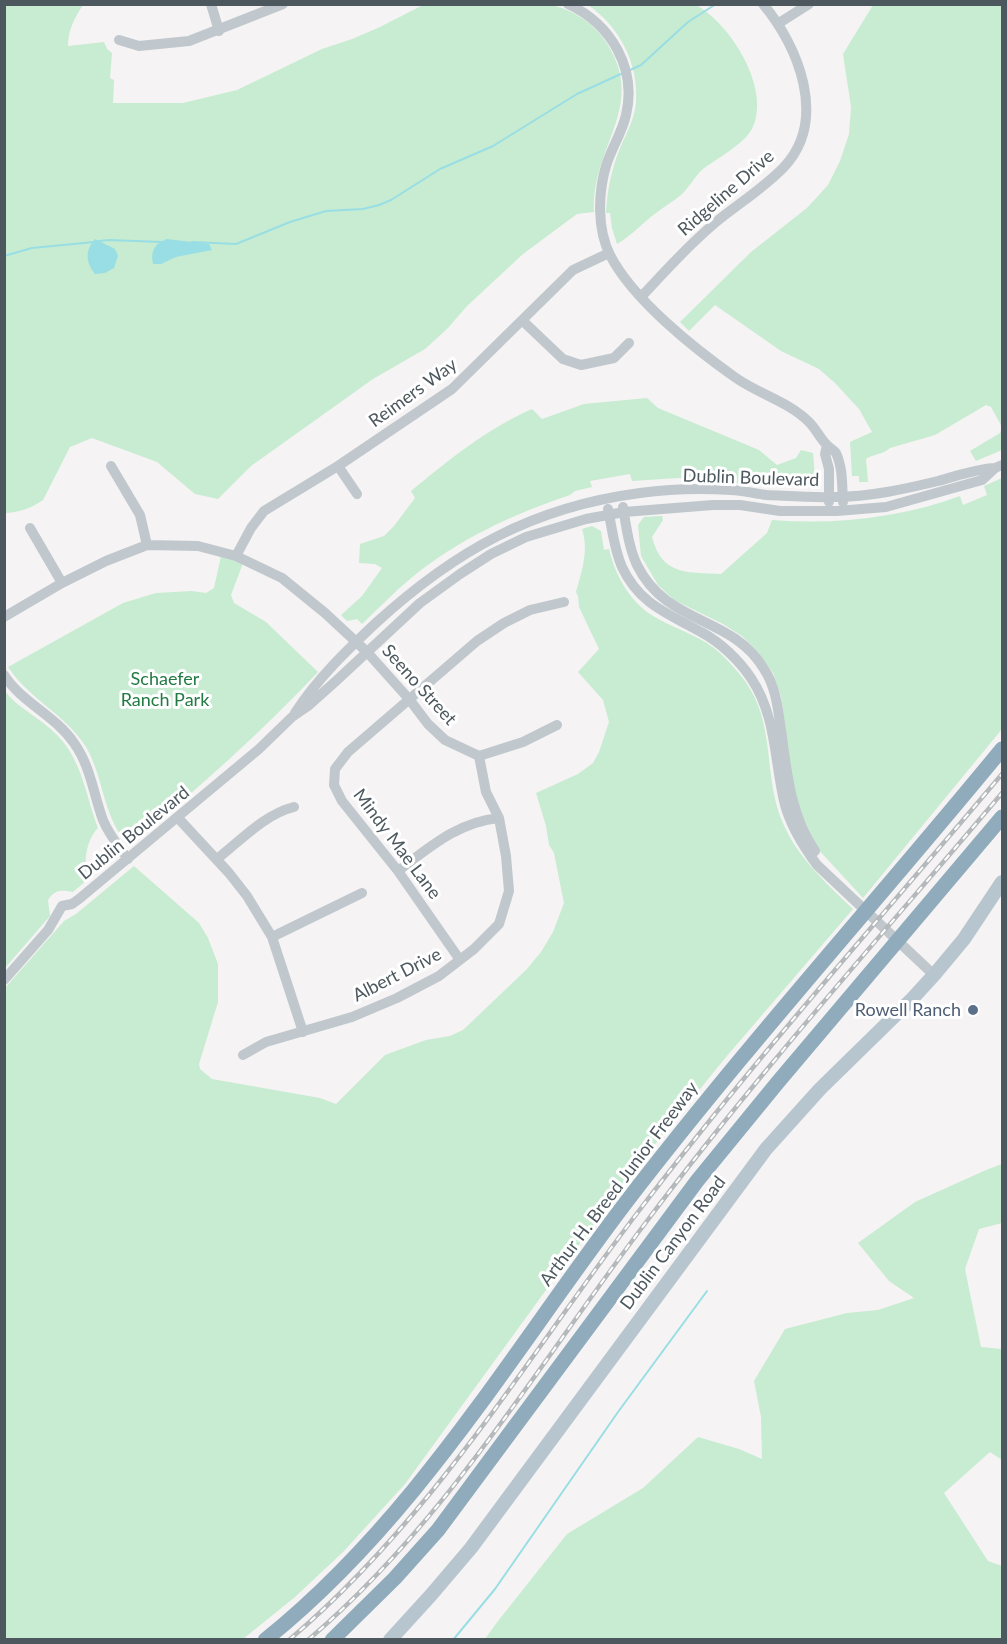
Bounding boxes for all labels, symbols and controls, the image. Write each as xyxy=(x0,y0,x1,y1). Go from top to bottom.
street label: Ridgeline Drive xyxy=(674,146,778,240)
street label: Reimers Way xyxy=(365,354,461,432)
street label: Dublin Boulevard xyxy=(682,465,820,491)
street label: Seeno Street xyxy=(377,640,461,730)
park label: Schaefer Ranch Park xyxy=(121,668,209,710)
street label: Dublin Boulevard xyxy=(74,782,194,884)
street label: Mindy Mae Lane xyxy=(349,785,445,903)
street label: Albert Drive xyxy=(349,943,445,1007)
place label: Rowell Ranch xyxy=(855,999,961,1021)
marker: Rowell Ranch xyxy=(966,1003,980,1017)
street label: Arthur H. Breed Junior Freeway xyxy=(535,1078,703,1290)
street label: Dublin Canyon Road xyxy=(616,1172,730,1314)

